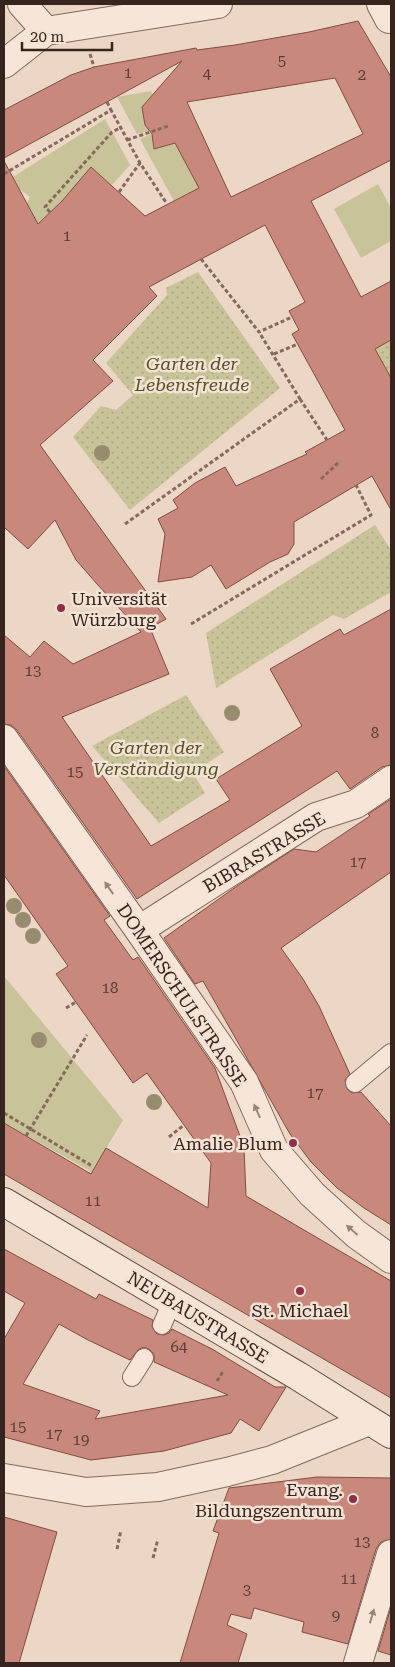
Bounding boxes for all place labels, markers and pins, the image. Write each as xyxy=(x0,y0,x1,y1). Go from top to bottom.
place label: Universität Würzburg xyxy=(71,588,167,630)
marker: Universität Würzburg xyxy=(55,602,67,614)
place label: Amalie Blum xyxy=(173,1133,283,1154)
marker: Amalie Blum xyxy=(287,1137,299,1149)
marker: St. Michael xyxy=(294,1285,306,1297)
place label: St. Michael xyxy=(252,1300,349,1321)
place label: Evang. Bildungszentrum xyxy=(195,1479,343,1521)
marker: Evang. Bildungszentrum xyxy=(347,1493,359,1505)

